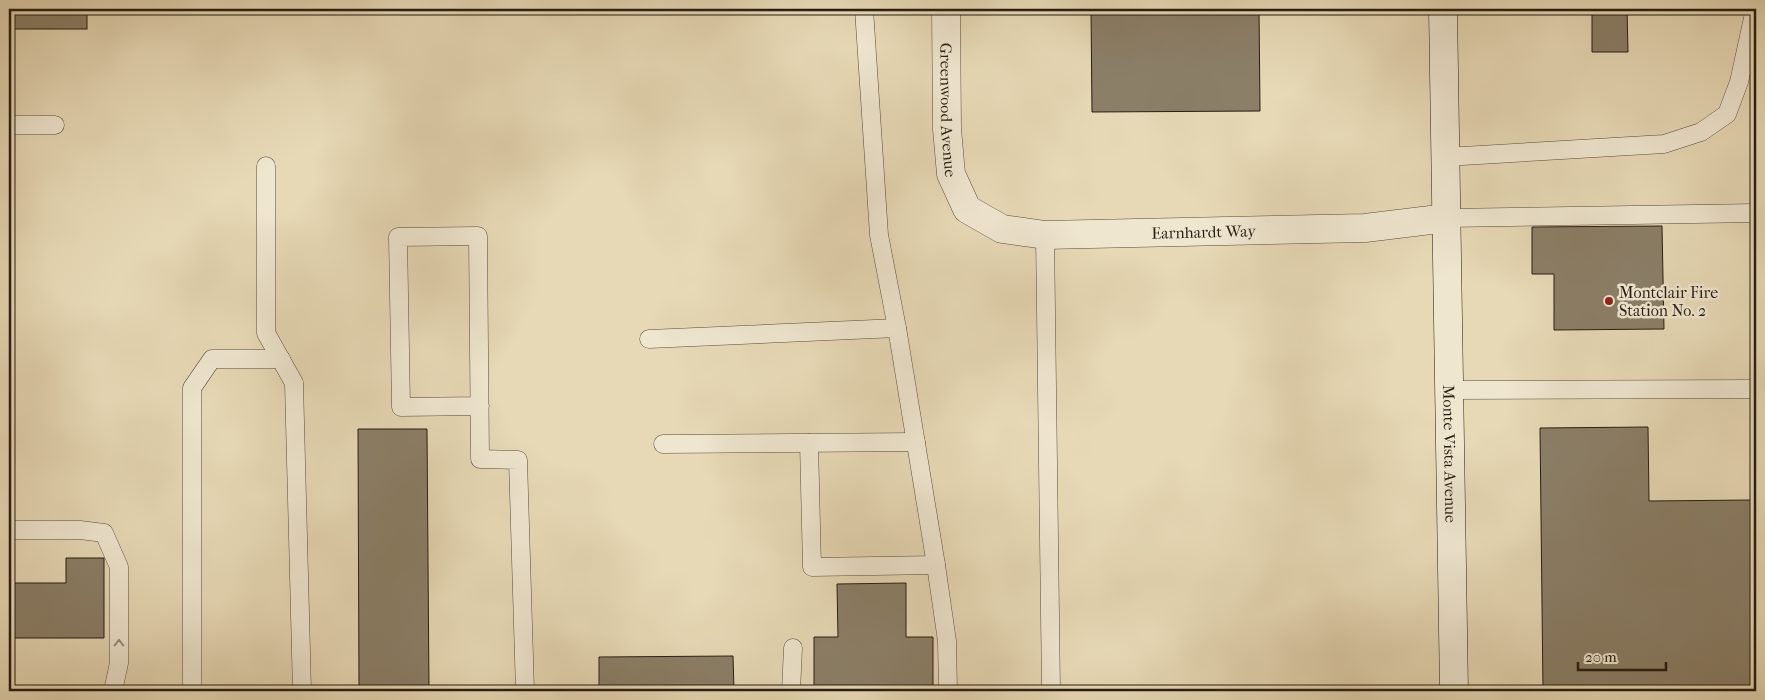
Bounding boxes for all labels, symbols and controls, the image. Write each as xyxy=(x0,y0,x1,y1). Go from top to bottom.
street label: Greenwood Avenue xyxy=(937,43,961,178)
street label: Earnhardt Way xyxy=(1151,221,1256,242)
place label: Montclair Fire Station No. 2 xyxy=(1619,283,1718,320)
marker: Montclair Fire Station No. 2 xyxy=(1603,295,1615,307)
street label: Monte Vista Avenue xyxy=(1440,385,1461,523)
one-way arrow xyxy=(114,639,124,646)
scale bar xyxy=(1578,640,1665,672)
text: 20 m xyxy=(1585,648,1617,666)

